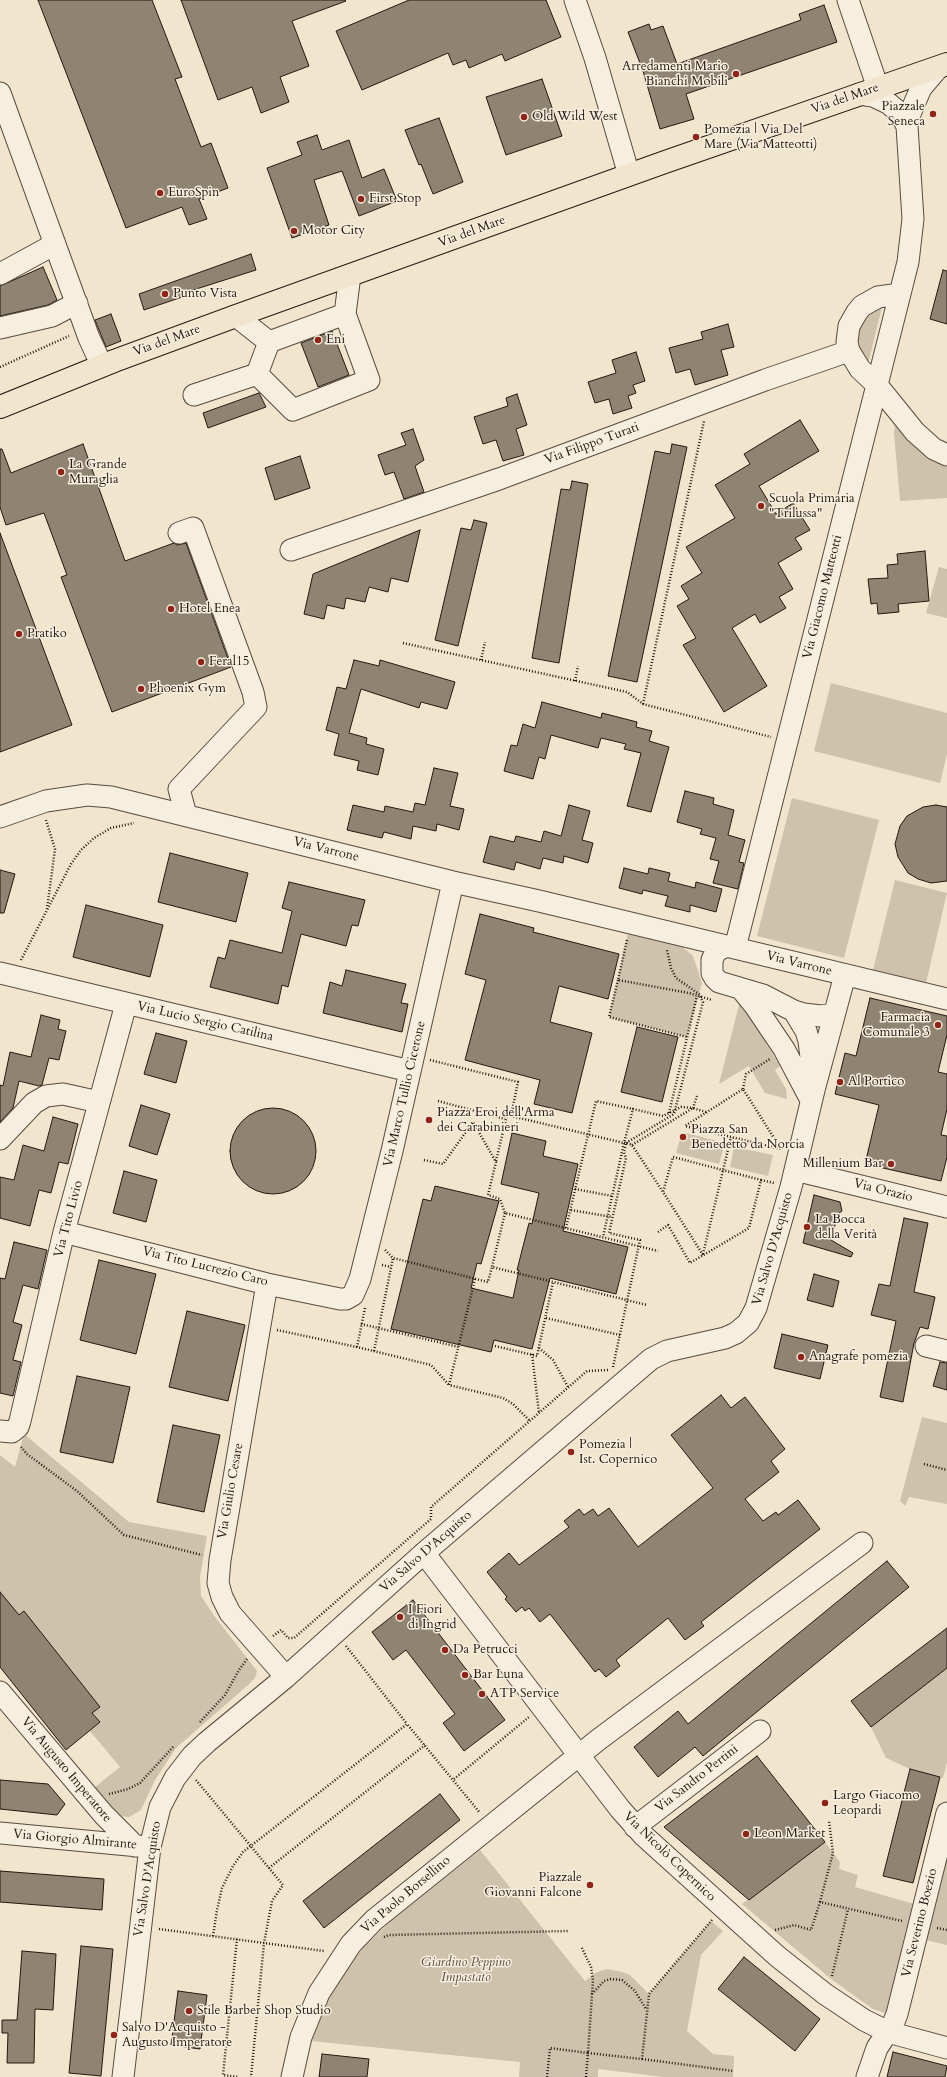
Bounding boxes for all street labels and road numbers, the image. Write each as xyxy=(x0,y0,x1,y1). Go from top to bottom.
street label: Via del Mare xyxy=(809,80,881,118)
street label: Via del Mare xyxy=(436,213,508,251)
street label: Via del Mare xyxy=(131,322,203,360)
street label: Via Filippo Turati xyxy=(543,420,641,468)
street label: Via Giacomo Matteotti xyxy=(800,533,846,661)
street label: Via Varrone xyxy=(291,834,361,866)
street label: Via Varrone xyxy=(764,948,834,980)
street label: Via Lucio Sergio Catilina xyxy=(135,999,275,1045)
street label: Via Marco Tullio Cicerone xyxy=(381,1020,429,1168)
street label: Via Orazio xyxy=(852,1176,914,1206)
street label: Via Tito Livio xyxy=(51,1179,87,1259)
street label: Via Salvo D'Acquisto xyxy=(749,1191,797,1307)
street label: Via Tito Lucrezio Caro xyxy=(141,1244,269,1290)
street label: Via Giulio Cesare xyxy=(215,1442,247,1540)
street label: Via Salvo D'Acquisto xyxy=(377,1508,475,1596)
street label: Via Augusto Imperatore xyxy=(17,1714,115,1826)
street label: Via Sandro Pertini xyxy=(652,1742,742,1816)
street label: Via Nicolò Copernico xyxy=(620,1809,718,1905)
street label: Via Salvo D'Acquisto xyxy=(131,1820,165,1938)
street label: Via Giorgio Almirante xyxy=(12,1827,138,1853)
street label: Via Paolo Borsellino xyxy=(358,1853,454,1937)
street label: Via Severino Boezio xyxy=(899,1867,941,1979)

